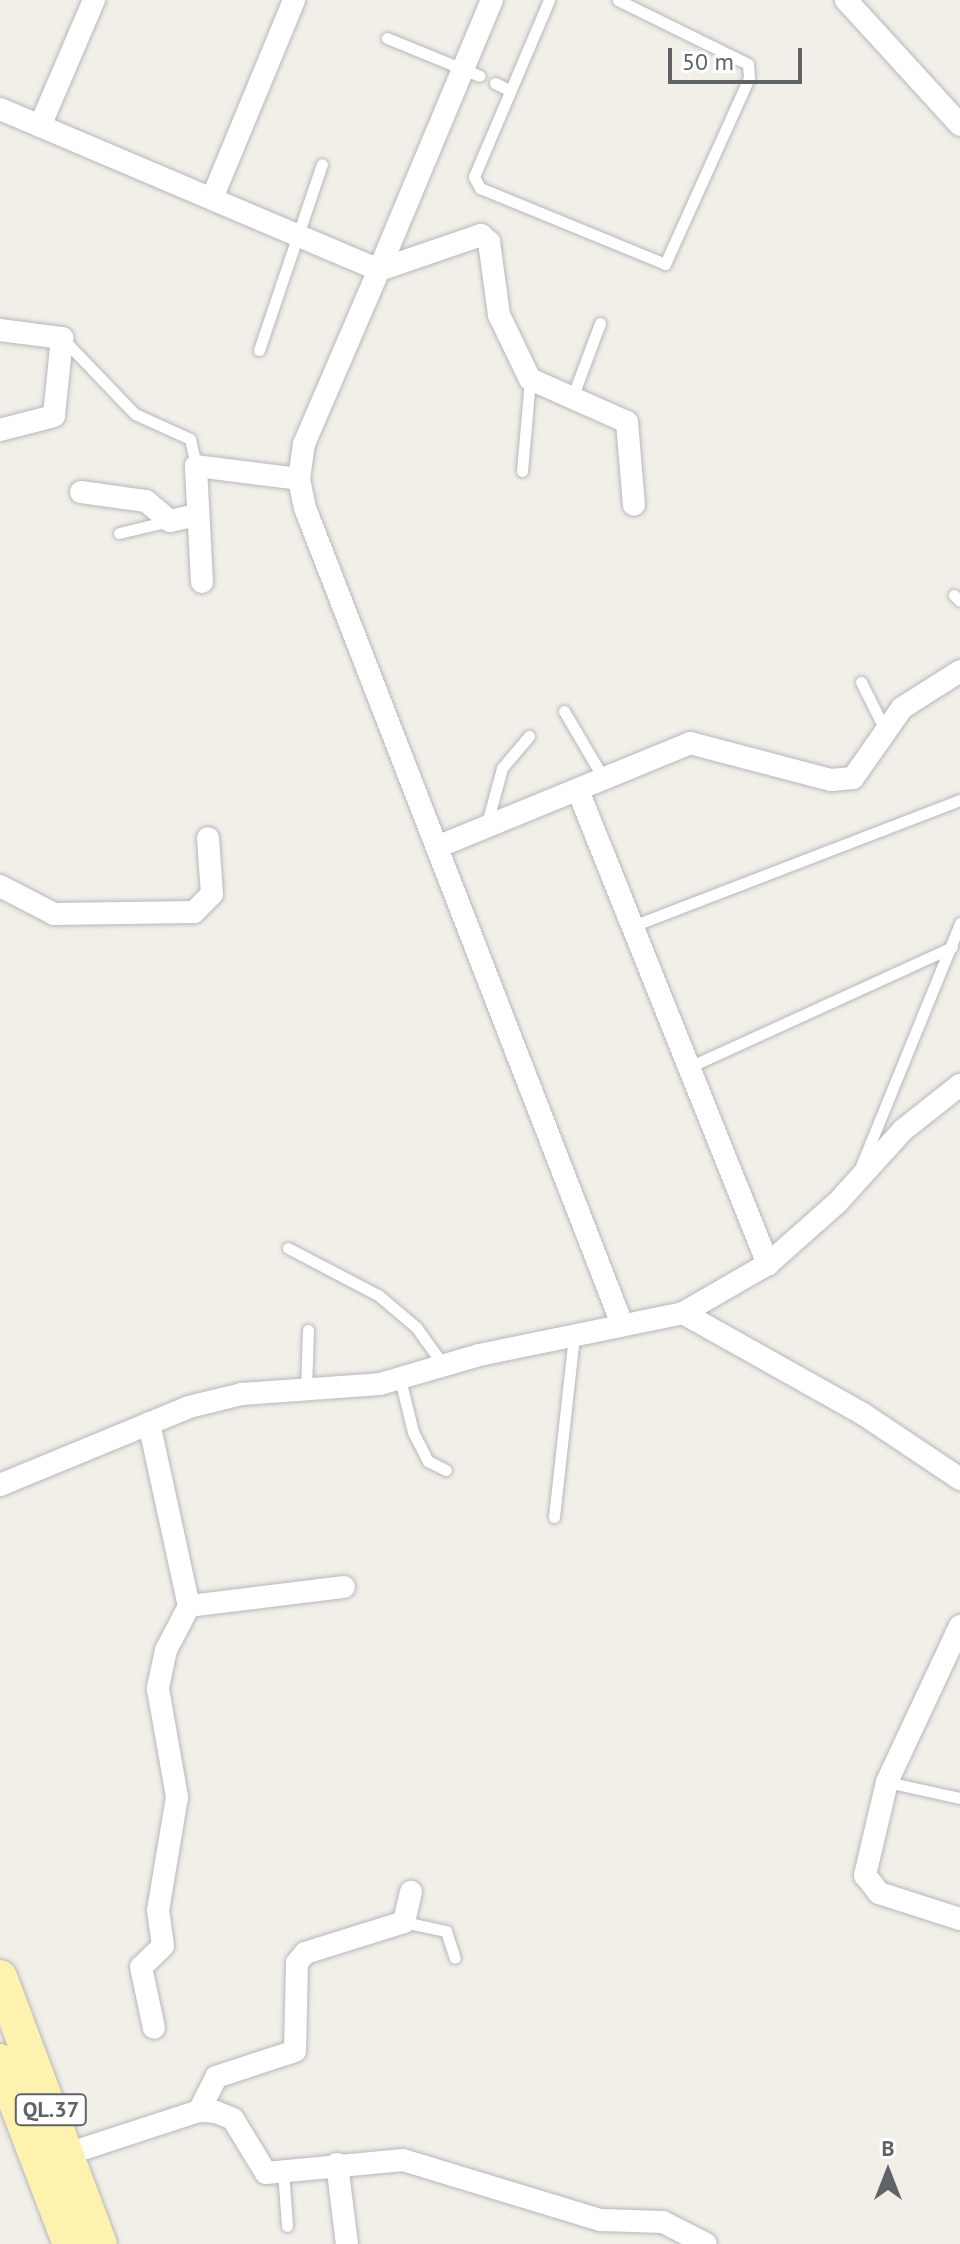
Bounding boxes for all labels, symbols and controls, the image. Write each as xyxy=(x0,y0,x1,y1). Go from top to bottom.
scale bar xyxy=(672,32,806,82)
text: 50 m xyxy=(682,46,734,77)
road number: QL.37 xyxy=(13,2092,89,2128)
north arrow xyxy=(848,2132,928,2212)
text: B xyxy=(881,2134,895,2162)

